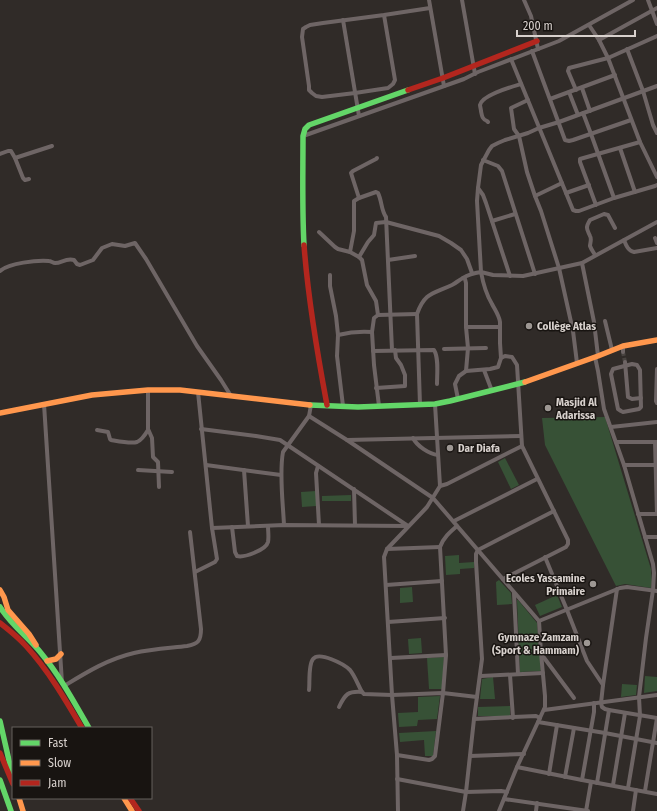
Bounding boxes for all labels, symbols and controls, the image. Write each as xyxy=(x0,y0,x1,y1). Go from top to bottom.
scale bar xyxy=(517,12,635,38)
text: 200 m xyxy=(523,19,553,33)
place label: Collège Atlas xyxy=(537,320,596,333)
marker: Collège Atlas xyxy=(524,321,534,331)
place label: Masjid Al Adarissa xyxy=(555,396,598,422)
marker: Masjid Al Adarissa xyxy=(543,403,553,413)
place label: Dar Diafa xyxy=(458,442,500,455)
marker: Dar Diafa xyxy=(445,443,455,453)
place label: Ecoles Yassamine Primaire xyxy=(506,572,585,598)
marker: Ecoles Yassamine Primaire xyxy=(588,579,598,589)
place label: Gymnaze Zamzam (Sport & Hammam) xyxy=(492,631,580,657)
marker: Gymnaze Zamzam (Sport & Hammam) xyxy=(582,638,592,648)
legend xyxy=(12,727,152,799)
text: Fast xyxy=(48,736,67,750)
text: Slow xyxy=(48,756,71,770)
text: Jam xyxy=(48,776,66,790)

